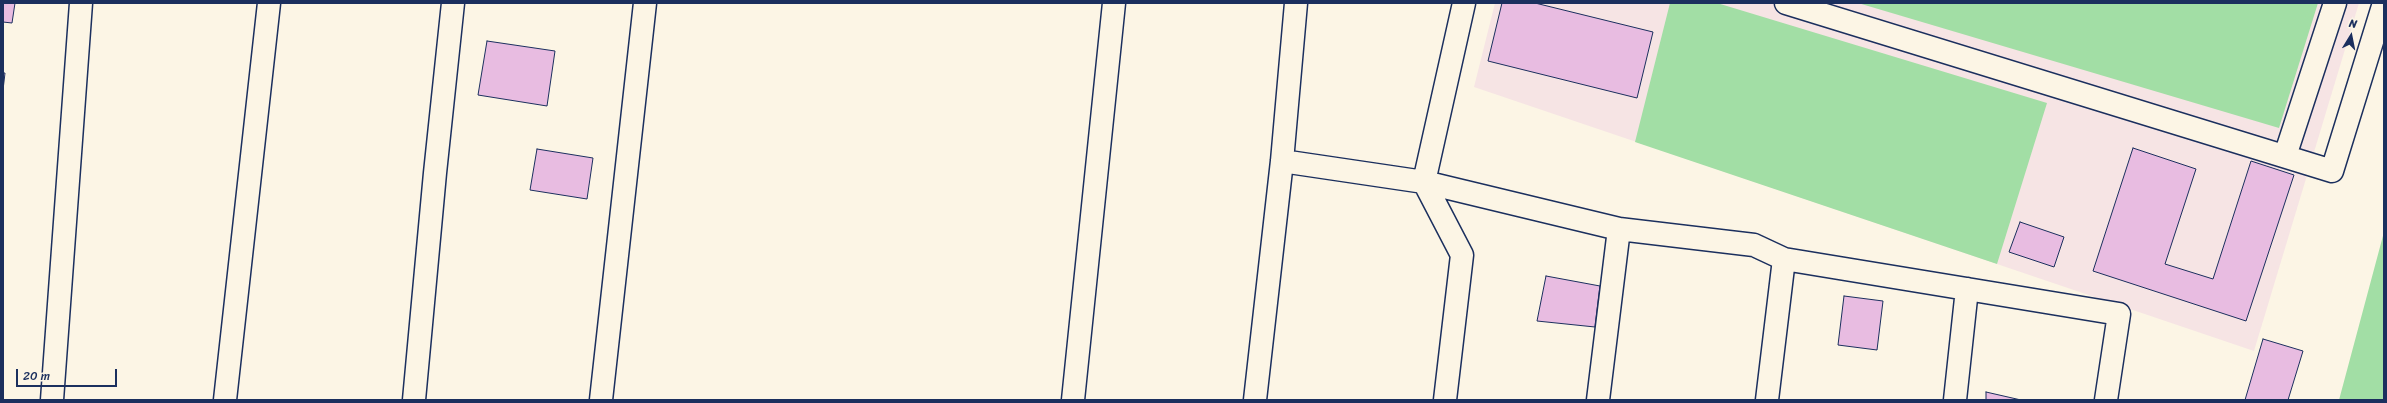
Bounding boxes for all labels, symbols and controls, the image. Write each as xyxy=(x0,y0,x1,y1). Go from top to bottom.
text: N xyxy=(2348,14,2359,34)
north arrow xyxy=(2331,16,2371,56)
scale bar xyxy=(18,361,119,387)
text: 20 m xyxy=(23,365,50,387)

